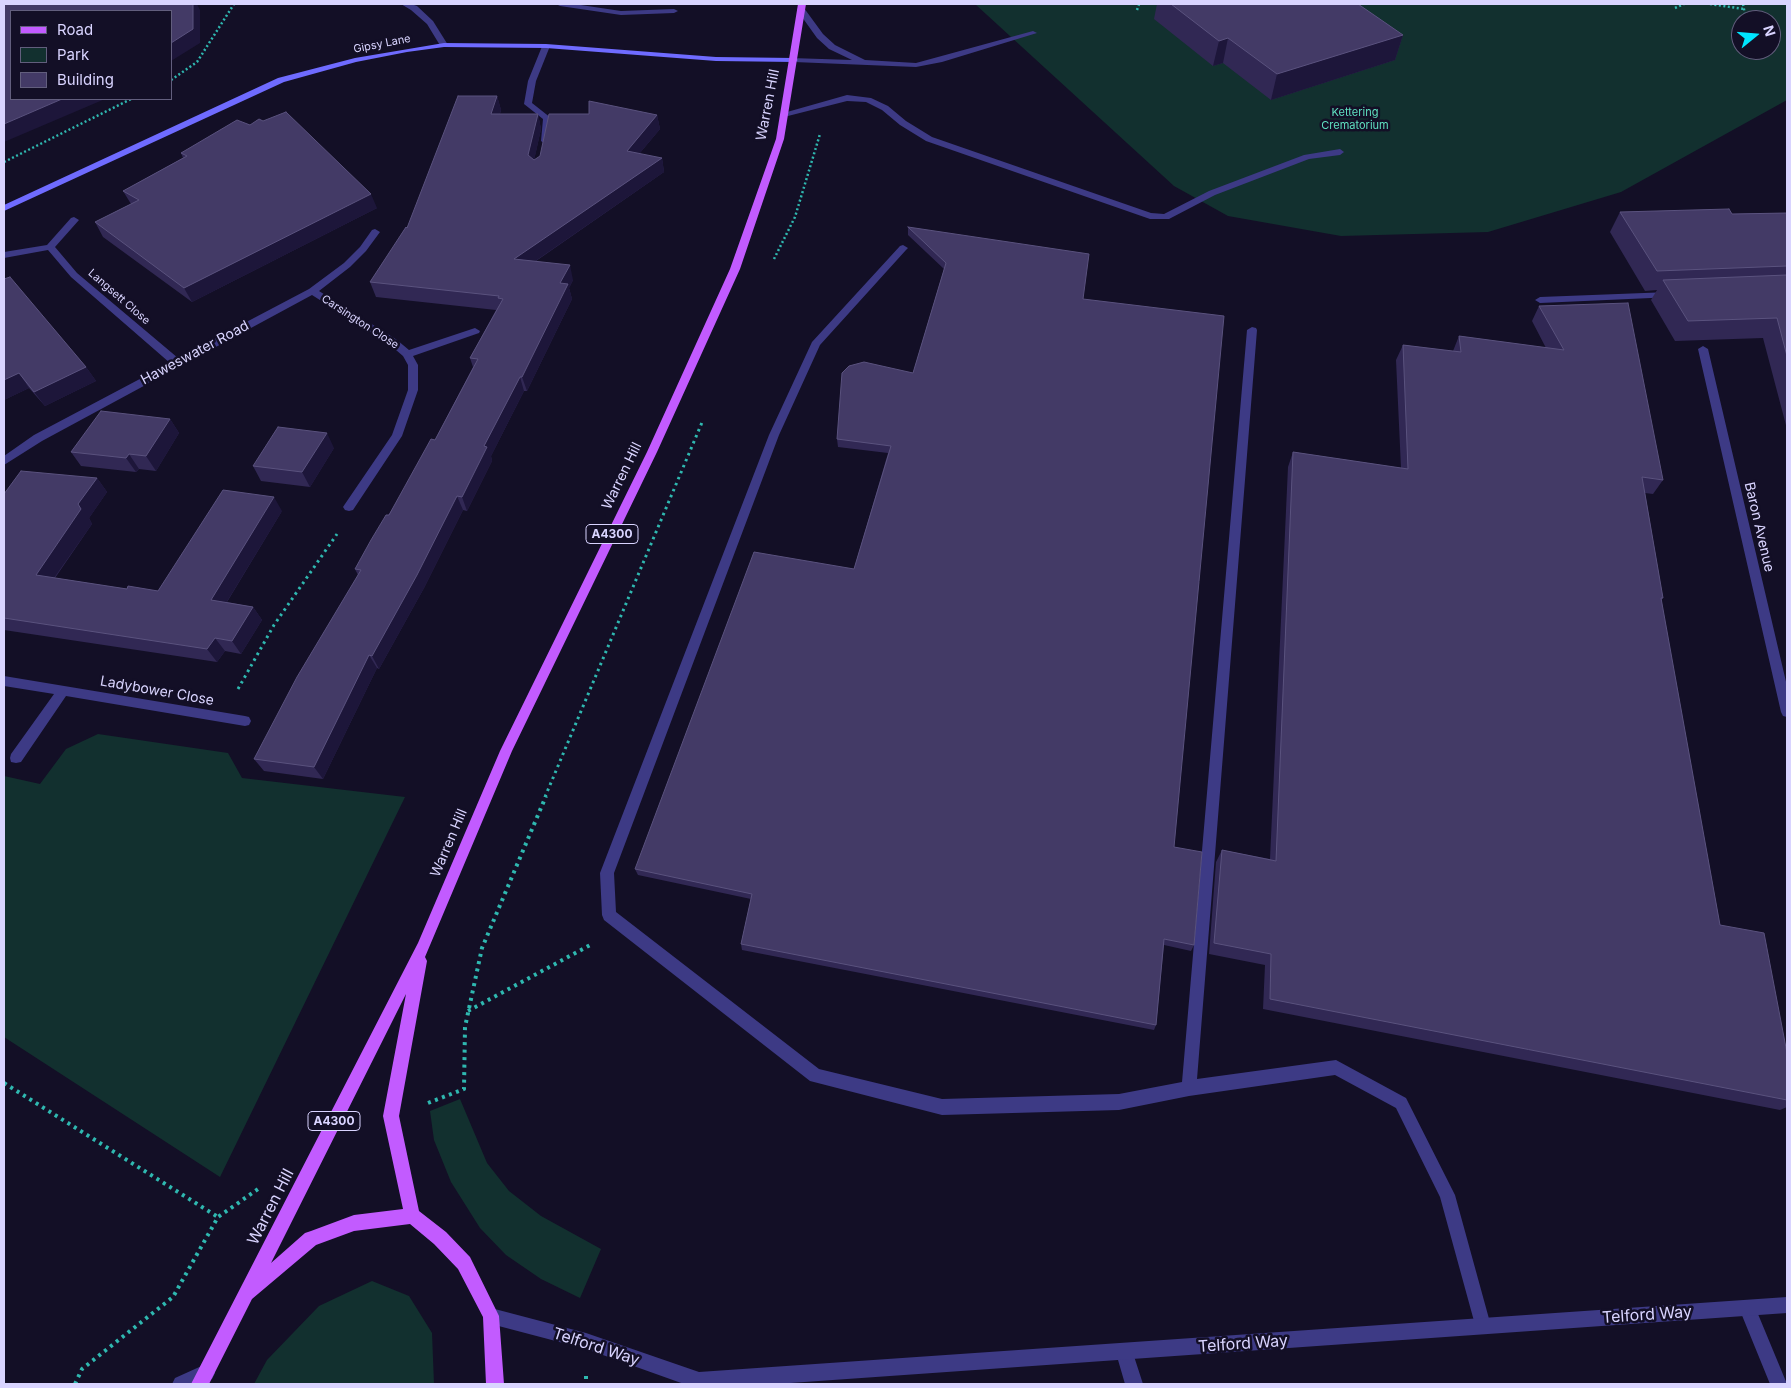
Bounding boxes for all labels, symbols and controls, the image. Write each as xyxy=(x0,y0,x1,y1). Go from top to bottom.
legend xyxy=(10,10,172,100)
north arrow xyxy=(1731,10,1781,60)
text: Road xyxy=(57,20,93,39)
text: N xyxy=(1760,23,1780,38)
street label: Gipsy Lane xyxy=(352,32,412,56)
text: Park xyxy=(57,45,89,64)
street label: Warren Hill xyxy=(753,68,783,142)
text: Building xyxy=(57,70,114,89)
park label: Kettering Crematorium xyxy=(1321,106,1389,132)
street label: Langsett Close xyxy=(85,267,153,327)
street label: Carsington Close xyxy=(319,292,401,352)
street label: Haweswater Road xyxy=(138,317,252,389)
street label: Warren Hill xyxy=(599,440,645,512)
street label: Baron Avenue xyxy=(1740,480,1778,574)
road number: A4300 xyxy=(586,524,638,544)
street label: Ladybower Close xyxy=(99,673,215,709)
street label: Warren Hill xyxy=(427,806,471,880)
road number: A4300 xyxy=(308,1112,360,1130)
street label: Warren Hill xyxy=(244,1166,298,1248)
street label: Telford Way xyxy=(1601,1302,1693,1328)
street label: Telford Way xyxy=(550,1324,642,1370)
street label: Telford Way xyxy=(1197,1331,1289,1357)

